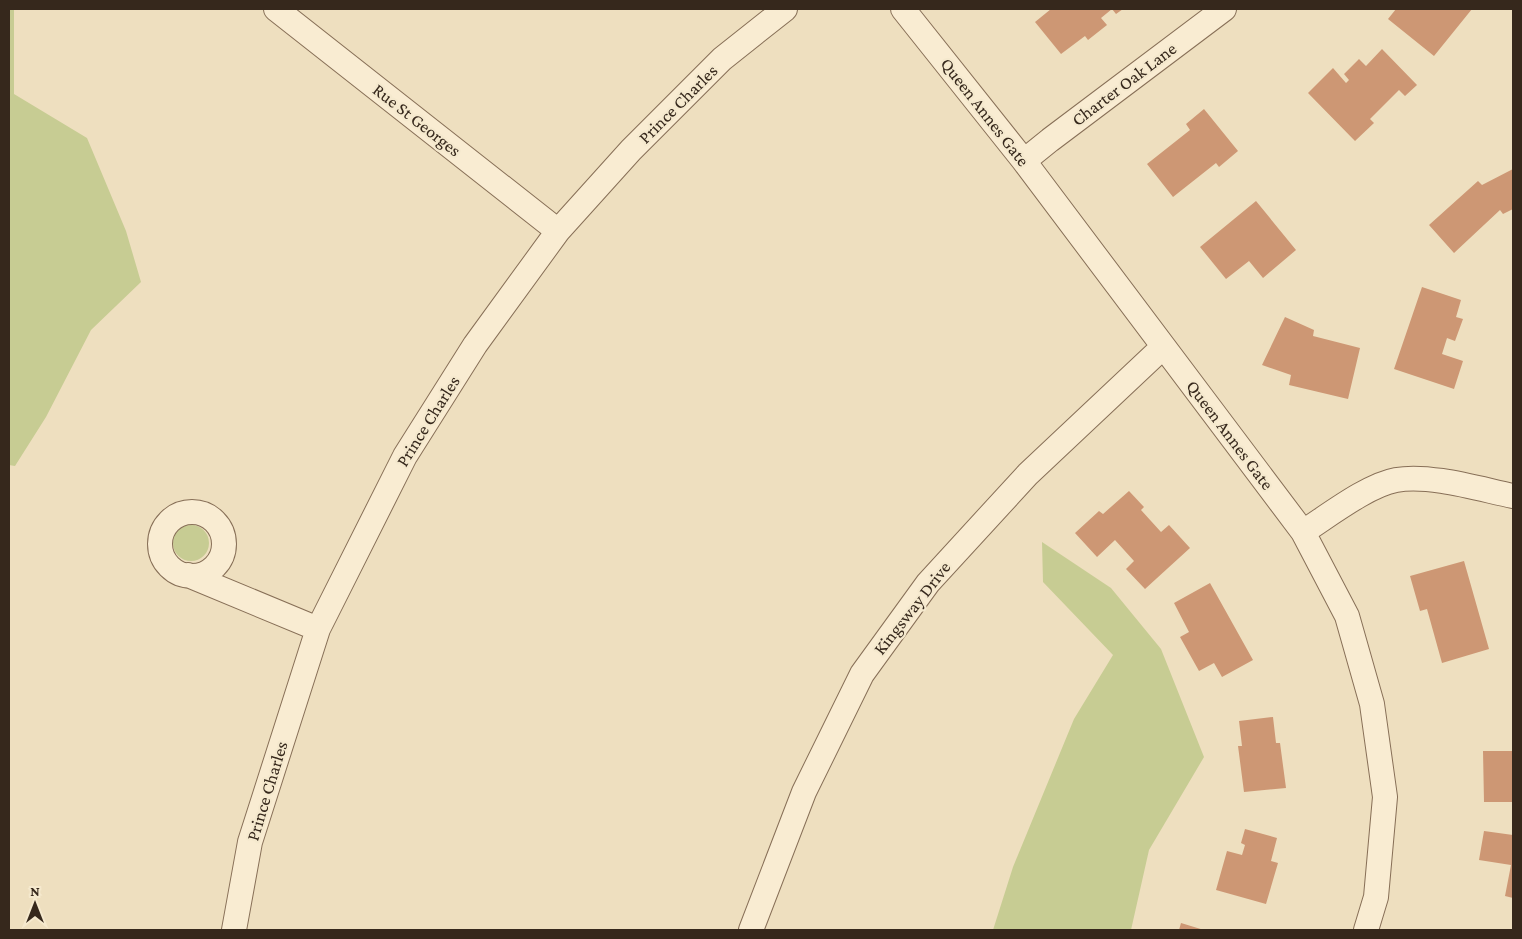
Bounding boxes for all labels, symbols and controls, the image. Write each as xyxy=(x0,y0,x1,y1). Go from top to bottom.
street label: Charter Oak Lane xyxy=(1068,38,1180,130)
street label: Queen Annes Gate xyxy=(937,54,1034,170)
street label: Prince Charles xyxy=(634,60,722,148)
street label: Rue St Georges xyxy=(369,79,465,161)
street label: Prince Charles xyxy=(392,372,464,470)
street label: Queen Annes Gate xyxy=(1182,376,1278,494)
street label: Kingsway Drive xyxy=(869,557,955,658)
street label: Prince Charles xyxy=(242,739,292,843)
north arrow xyxy=(10,879,60,929)
text: N xyxy=(30,883,40,899)

